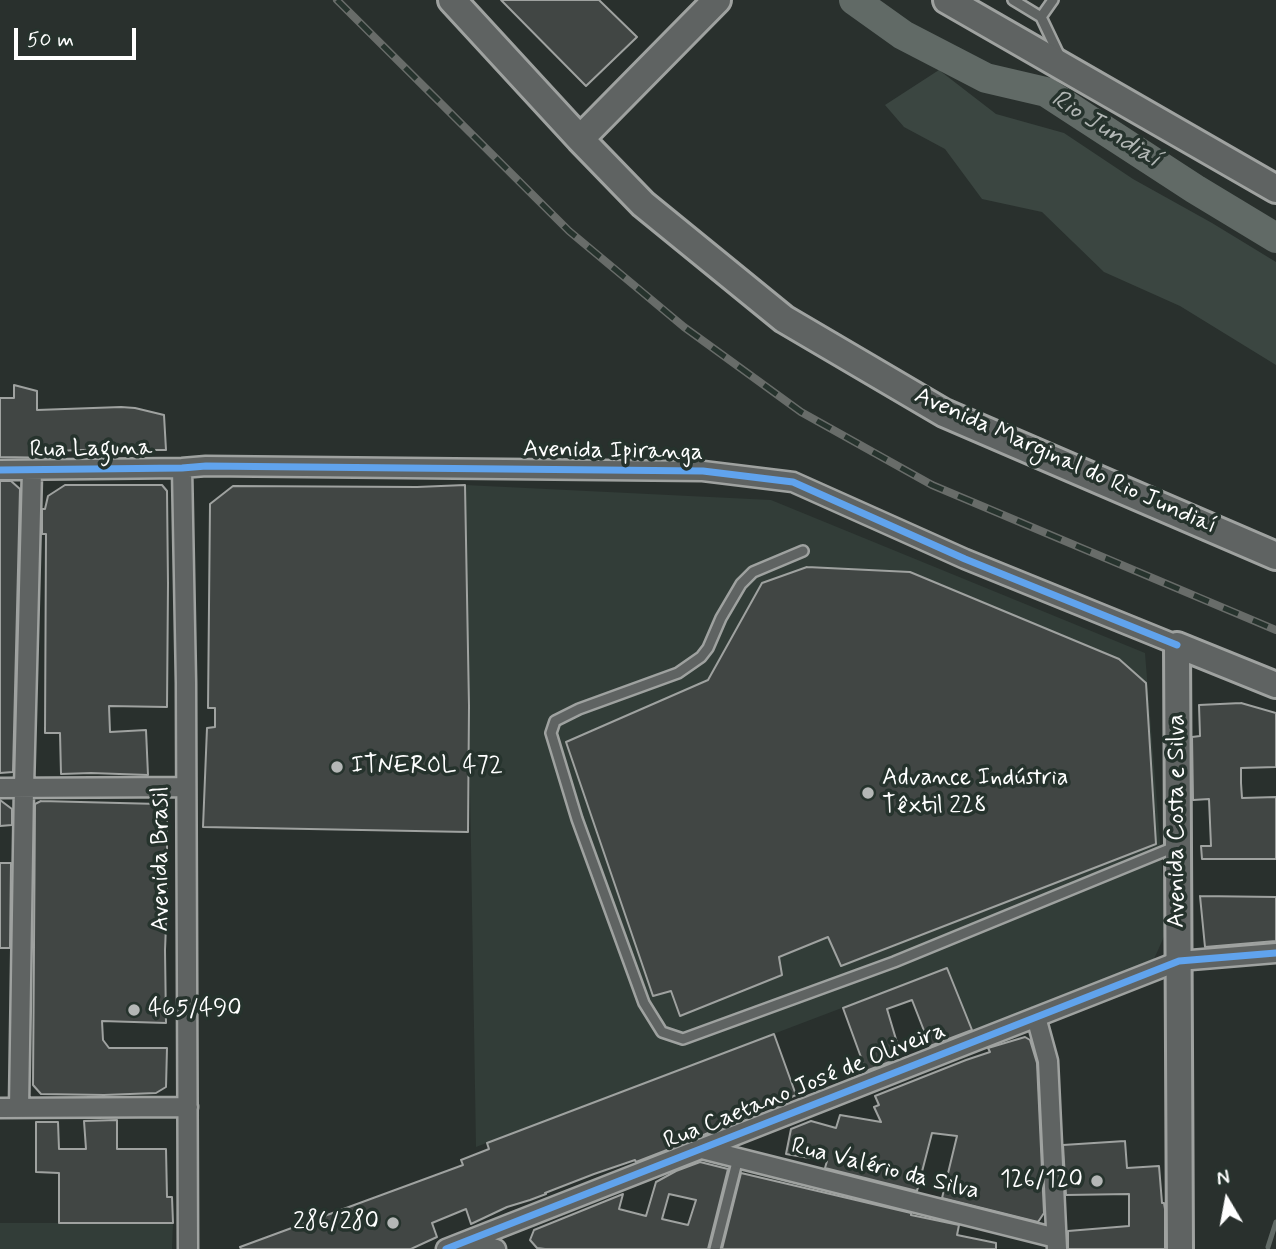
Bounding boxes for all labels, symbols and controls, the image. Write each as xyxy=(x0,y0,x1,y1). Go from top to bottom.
scale bar xyxy=(18,14,140,58)
text: 50 m xyxy=(27,26,74,54)
water label: Rio Jundiaí xyxy=(1045,84,1165,176)
street label: Avenida Marginal do Rio Jundiaí xyxy=(909,382,1221,542)
street label: Rua Laguna xyxy=(29,435,153,465)
street label: Avenida Ipiranga xyxy=(523,436,703,468)
street label: Avenida Costa e Silva xyxy=(1164,714,1192,928)
place label: ITNEROL 472 xyxy=(351,753,503,781)
marker: ITNEROL 472 xyxy=(329,759,345,775)
place label: Advance Indústria Têxtil 228 xyxy=(882,765,1068,821)
marker: Advance Indústria Têxtil 228 xyxy=(860,785,876,801)
street label: Avenida Brasil xyxy=(148,786,176,932)
place label: 465/490 xyxy=(148,996,242,1024)
marker: 465/490 xyxy=(126,1002,142,1018)
street label: Rua Caetano José de Oliveira xyxy=(660,1017,950,1157)
street label: Rua Valério da Silva xyxy=(788,1133,982,1207)
north arrow xyxy=(1192,1165,1262,1235)
text: N xyxy=(1215,1165,1232,1192)
place label: 126/120 xyxy=(1000,1167,1083,1195)
marker: 126/120 xyxy=(1089,1173,1105,1189)
place label: 286/280 xyxy=(293,1209,379,1237)
marker: 286/280 xyxy=(385,1215,401,1231)

